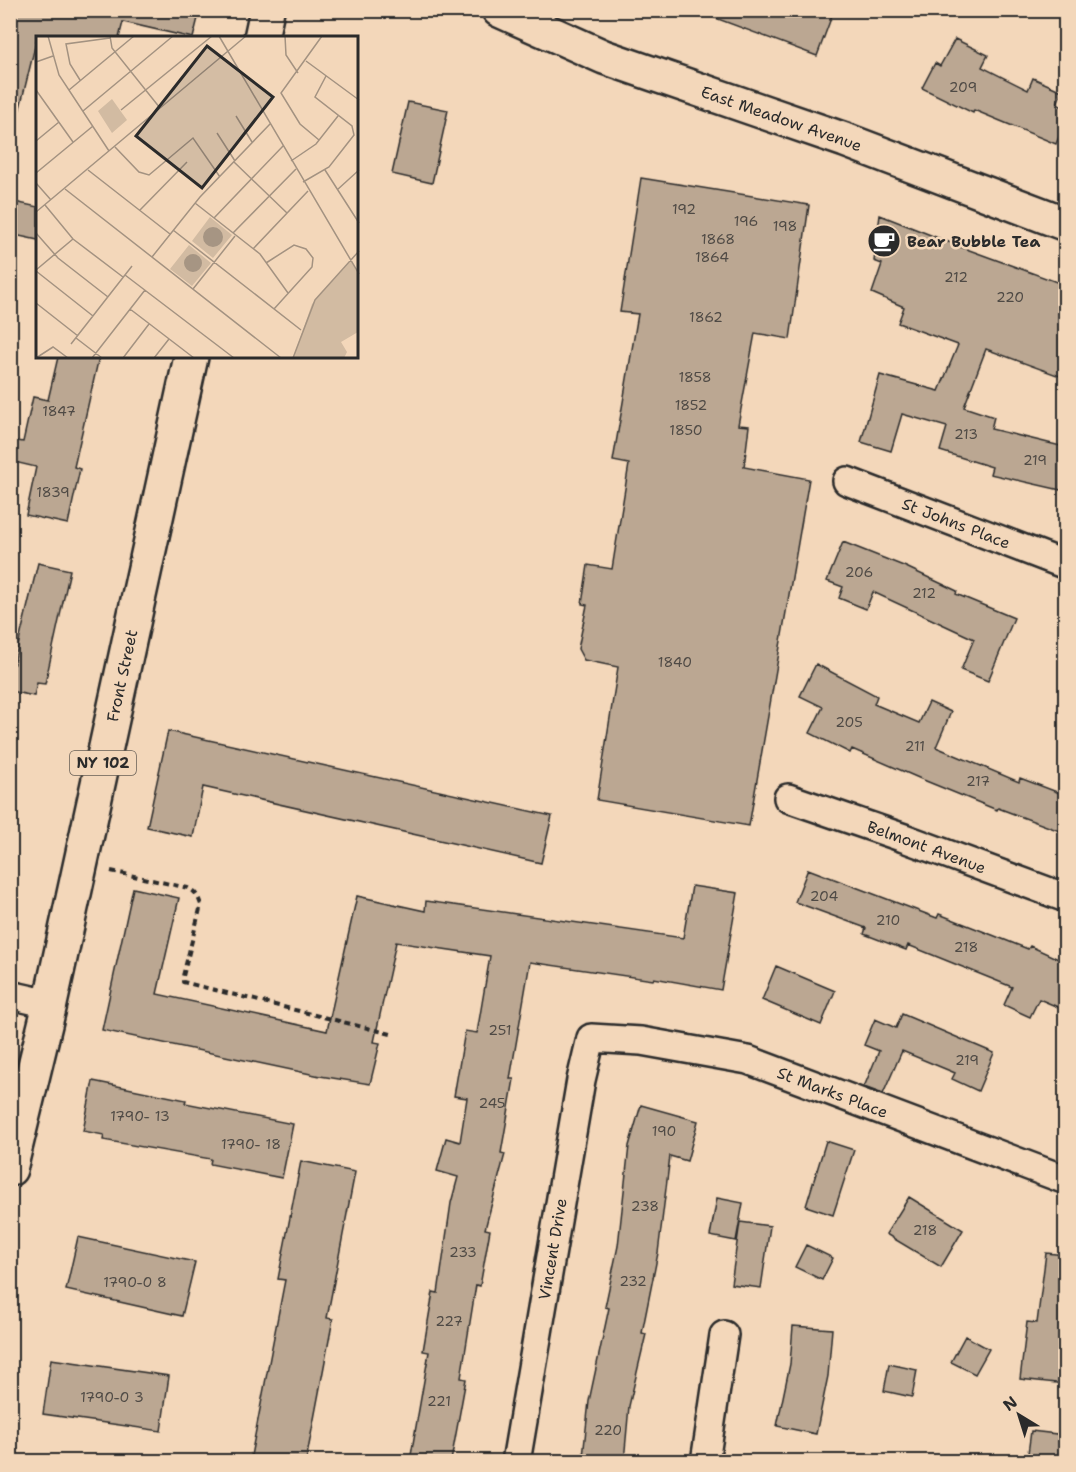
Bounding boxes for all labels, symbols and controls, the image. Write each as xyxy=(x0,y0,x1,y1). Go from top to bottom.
inset map xyxy=(36,36,358,358)
house number: 209 xyxy=(949,78,977,96)
street label: East Meadow Avenue xyxy=(698,81,865,157)
house number: 192 xyxy=(672,200,696,218)
house number: 196 xyxy=(734,212,758,230)
house number: 198 xyxy=(773,217,797,235)
cafe icon: Bear Bubble Tea xyxy=(866,223,902,259)
house number: 1868 xyxy=(701,230,735,248)
place label: Bear Bubble Tea xyxy=(907,231,1040,252)
house number: 1864 xyxy=(695,248,729,266)
house number: 212 xyxy=(944,268,968,286)
house number: 220 xyxy=(996,288,1024,306)
house number: 1862 xyxy=(689,308,723,326)
house number: 1858 xyxy=(678,368,712,386)
house number: 1852 xyxy=(675,396,707,414)
house number: 1847 xyxy=(42,402,76,420)
house number: 1850 xyxy=(669,421,703,439)
house number: 213 xyxy=(954,425,978,443)
house number: 219 xyxy=(1023,451,1047,469)
house number: 1839 xyxy=(36,483,70,501)
street label: St Johns Place xyxy=(899,493,1013,554)
house number: 206 xyxy=(845,563,873,581)
house number: 212 xyxy=(912,584,936,602)
street label: Front Street xyxy=(102,627,142,724)
house number: 1840 xyxy=(658,653,692,671)
house number: 205 xyxy=(835,713,863,731)
house number: 211 xyxy=(905,737,925,755)
road number: NY 102 xyxy=(70,751,136,775)
house number: 217 xyxy=(966,772,990,790)
street label: Belmont Avenue xyxy=(864,816,989,878)
house number: 204 xyxy=(810,887,838,905)
house number: 210 xyxy=(876,911,900,929)
house number: 218 xyxy=(954,938,978,956)
house number: 251 xyxy=(488,1021,512,1039)
house number: 219 xyxy=(955,1051,979,1069)
street label: St Marks Place xyxy=(774,1062,891,1123)
house number: 245 xyxy=(479,1094,505,1112)
house number: 1790- 13 xyxy=(110,1107,170,1125)
house number: 190 xyxy=(652,1122,676,1140)
house number: 1790- 18 xyxy=(221,1135,281,1153)
street label: Vincent Drive xyxy=(534,1197,572,1302)
house number: 238 xyxy=(631,1197,659,1215)
house number: 218 xyxy=(913,1221,937,1239)
house number: 233 xyxy=(449,1243,477,1261)
house number: 232 xyxy=(619,1272,647,1290)
house number: 1790-0 8 xyxy=(103,1273,167,1291)
house number: 227 xyxy=(435,1312,463,1330)
north arrow xyxy=(989,1385,1049,1445)
house number: 1790-0 3 xyxy=(80,1388,144,1406)
text: N xyxy=(999,1391,1022,1416)
house number: 221 xyxy=(427,1392,451,1410)
house number: 220 xyxy=(594,1421,622,1439)

